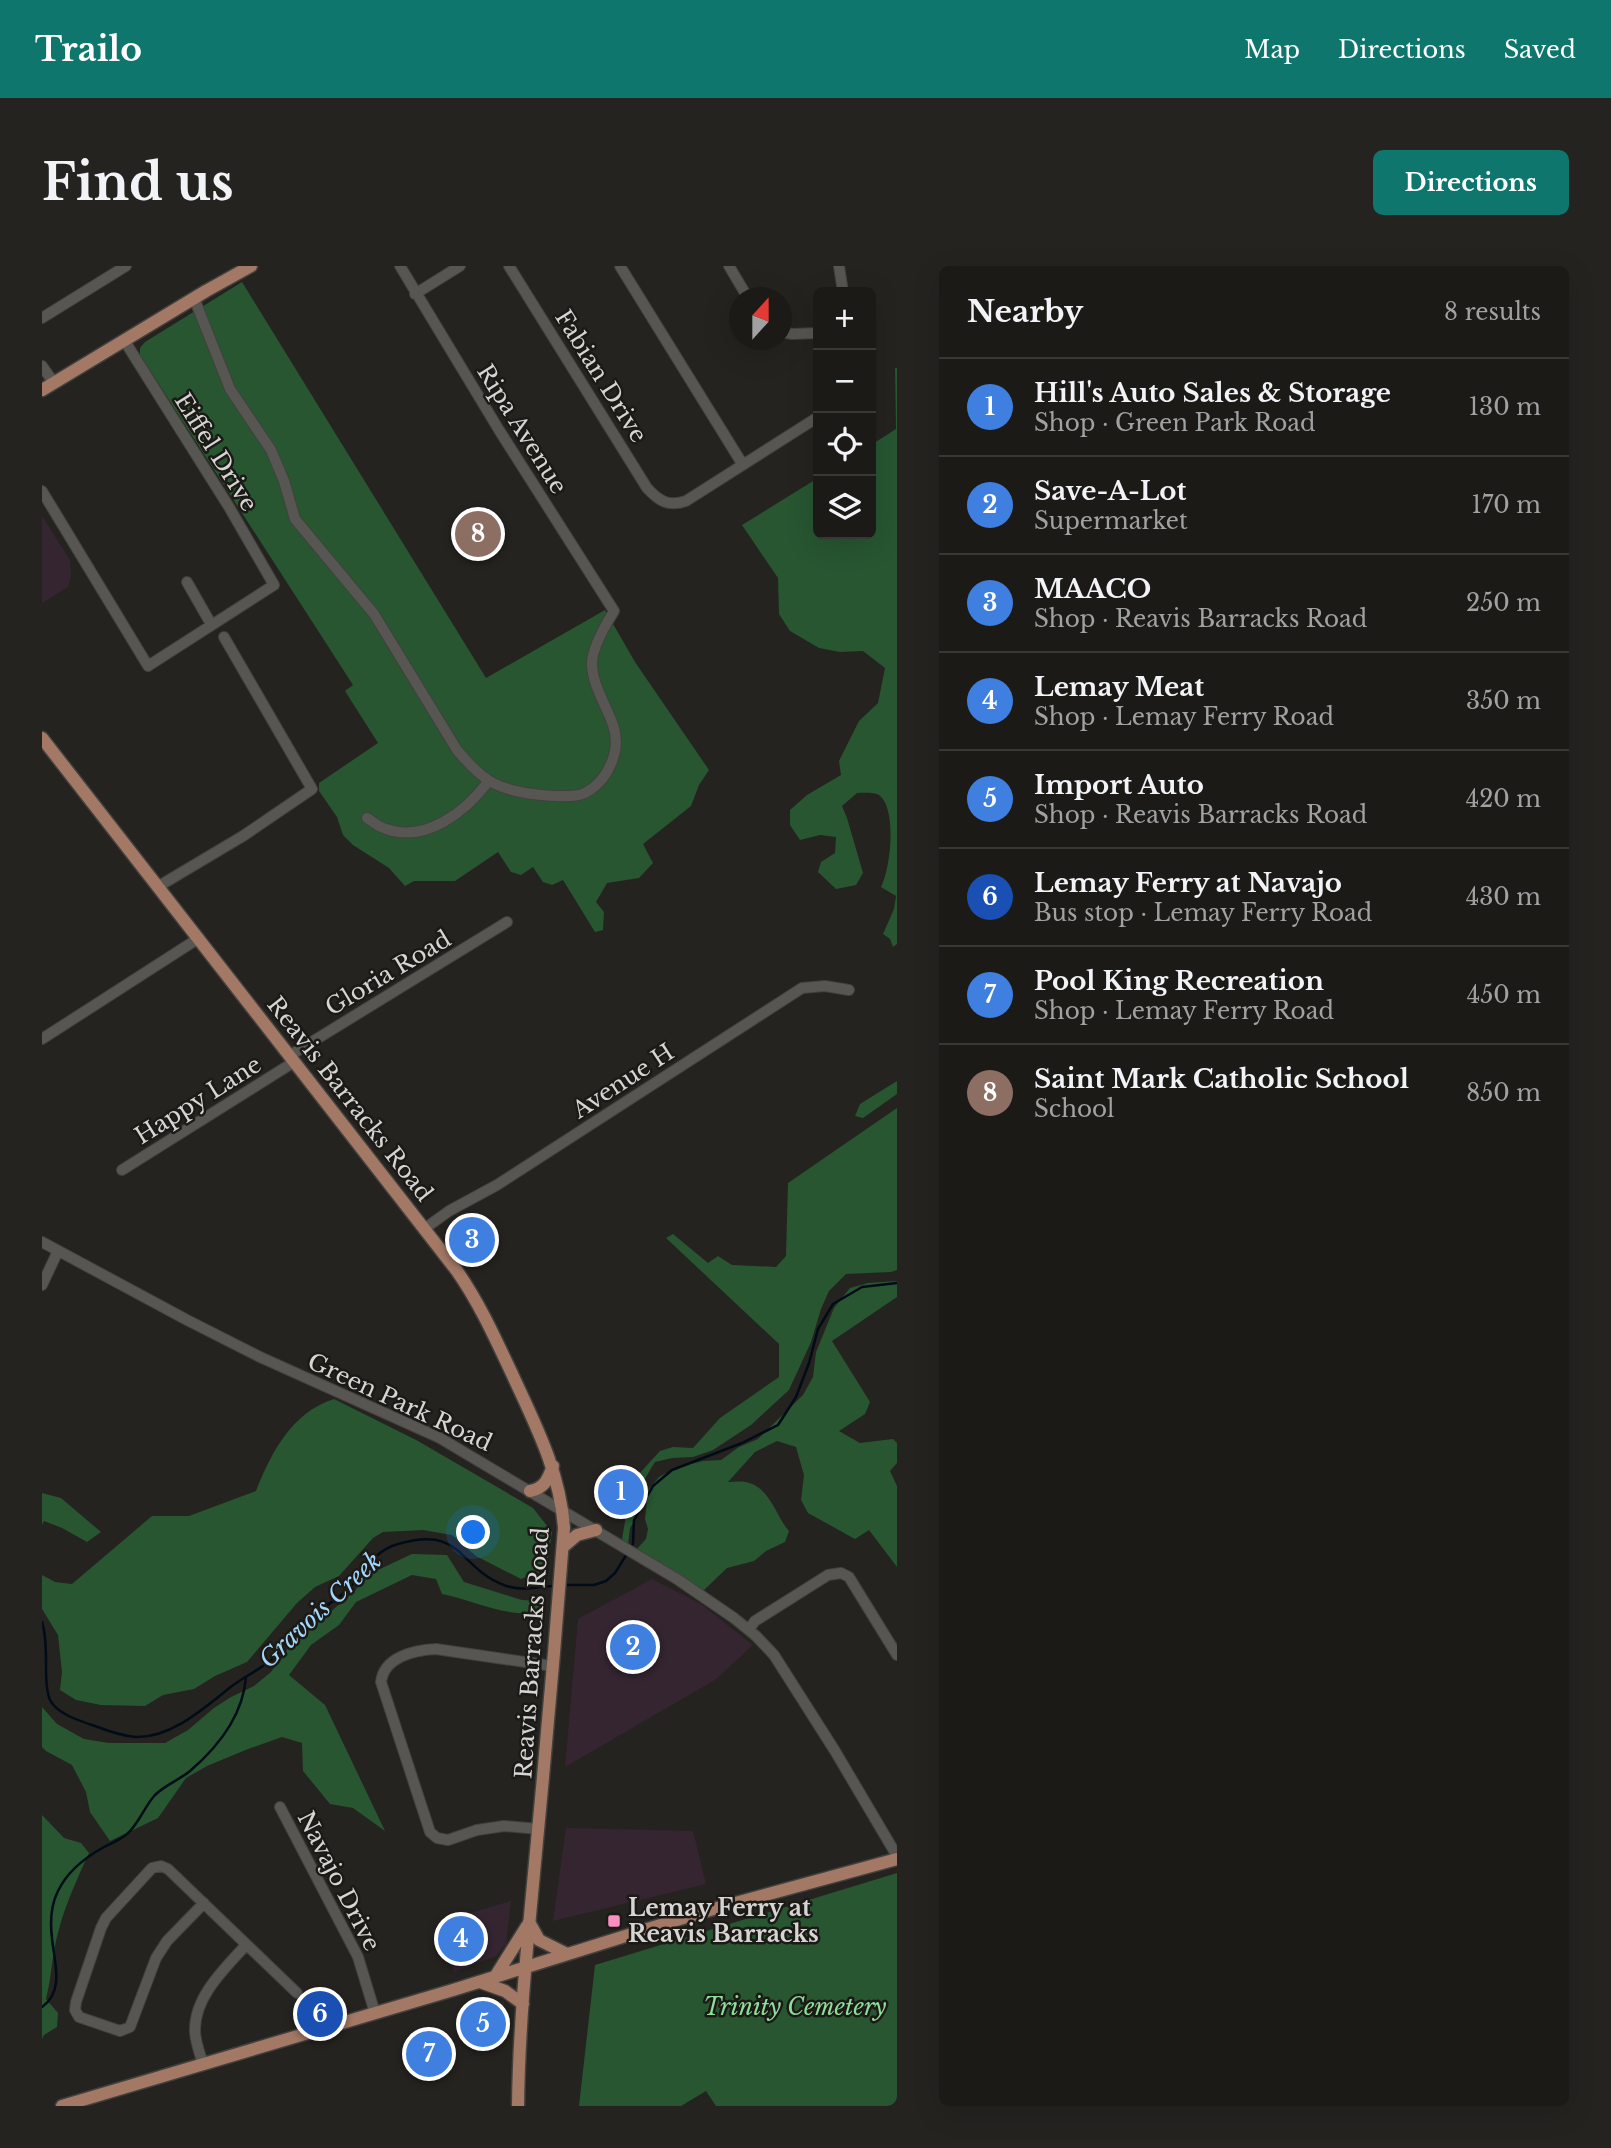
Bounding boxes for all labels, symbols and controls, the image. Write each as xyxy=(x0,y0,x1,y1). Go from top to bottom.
text: Trailo xyxy=(35,29,142,70)
text: Map xyxy=(1244,35,1300,64)
text: Directions xyxy=(1338,35,1466,64)
text: Saved xyxy=(1504,35,1576,64)
button: Directions xyxy=(1373,150,1569,215)
text: Find us xyxy=(42,152,234,213)
north arrow xyxy=(729,287,792,350)
map controls xyxy=(813,287,876,539)
button: + xyxy=(813,287,876,350)
text: Nearby xyxy=(967,293,1083,330)
text: 8 results xyxy=(1444,298,1541,326)
street label: Fabian Drive xyxy=(549,304,653,448)
button: − xyxy=(813,350,876,413)
street label: Ripa Avenue xyxy=(471,359,573,499)
text: Hill's Auto Sales & Storage xyxy=(1034,377,1391,409)
street label: Eiffel Drive xyxy=(169,388,263,516)
text: 1 xyxy=(985,393,995,421)
text: 130 m xyxy=(1469,393,1541,421)
text: Shop · Green Park Road xyxy=(1034,409,1316,437)
button: locate xyxy=(813,413,876,476)
text: Save-A-Lot xyxy=(1034,475,1186,507)
button: layers xyxy=(813,476,876,539)
text: 2 xyxy=(983,491,997,519)
text: 170 m xyxy=(1471,491,1541,519)
text: Supermarket xyxy=(1034,507,1188,535)
pin: 8 xyxy=(455,508,501,560)
text: MAACO xyxy=(1034,573,1151,605)
text: 3 xyxy=(983,589,997,617)
text: 250 m xyxy=(1466,589,1541,617)
text: Shop · Reavis Barracks Road xyxy=(1034,605,1367,633)
text: Lemay Meat xyxy=(1034,671,1204,703)
text: 4 xyxy=(982,687,998,715)
text: 350 m xyxy=(1466,687,1541,715)
text: Shop · Lemay Ferry Road xyxy=(1034,703,1334,731)
text: Import Auto xyxy=(1034,769,1204,801)
text: 5 xyxy=(983,785,997,813)
text: 420 m xyxy=(1466,785,1541,813)
text: Shop · Reavis Barracks Road xyxy=(1034,801,1367,829)
text: Lemay Ferry at Navajo xyxy=(1034,867,1342,899)
text: 6 xyxy=(982,883,998,911)
text: 430 m xyxy=(1466,883,1541,911)
text: Bus stop · Lemay Ferry Road xyxy=(1034,899,1372,927)
street label: Gloria Road xyxy=(320,925,456,1021)
text: Pool King Recreation xyxy=(1034,965,1324,997)
text: 7 xyxy=(984,981,996,1009)
text: 450 m xyxy=(1467,981,1541,1009)
street label: Reavis Barracks Road xyxy=(261,991,439,1207)
text: Shop · Lemay Ferry Road xyxy=(1034,997,1334,1025)
street label: Avenue H xyxy=(566,1038,679,1125)
street label: Happy Lane xyxy=(130,1050,266,1150)
text: Saint Mark Catholic School xyxy=(1034,1063,1409,1095)
text: 8 xyxy=(983,1079,997,1107)
text: 850 m xyxy=(1466,1079,1541,1107)
text: School xyxy=(1034,1095,1115,1123)
pin: 3 xyxy=(449,1214,495,1266)
street label: Green Park Road xyxy=(303,1347,497,1457)
pin: 1 xyxy=(598,1466,644,1518)
your location xyxy=(456,1515,490,1549)
street label: Reavis Barracks Road xyxy=(509,1526,555,1780)
water label: Gravois Creek xyxy=(253,1546,387,1674)
pin: 2 xyxy=(610,1621,656,1673)
street label: Navajo Drive xyxy=(292,1806,386,1956)
place label: Lemay Ferry at Reavis Barracks xyxy=(628,1894,819,1948)
pin: 4 xyxy=(438,1913,484,1965)
marker: Lemay Ferry at Reavis Barracks xyxy=(606,1913,622,1929)
pin: 6 xyxy=(297,1988,343,2040)
park label: Trinity Cemetery xyxy=(704,1993,887,2021)
pin: 5 xyxy=(460,1998,506,2050)
pin: 7 xyxy=(406,2028,452,2080)

